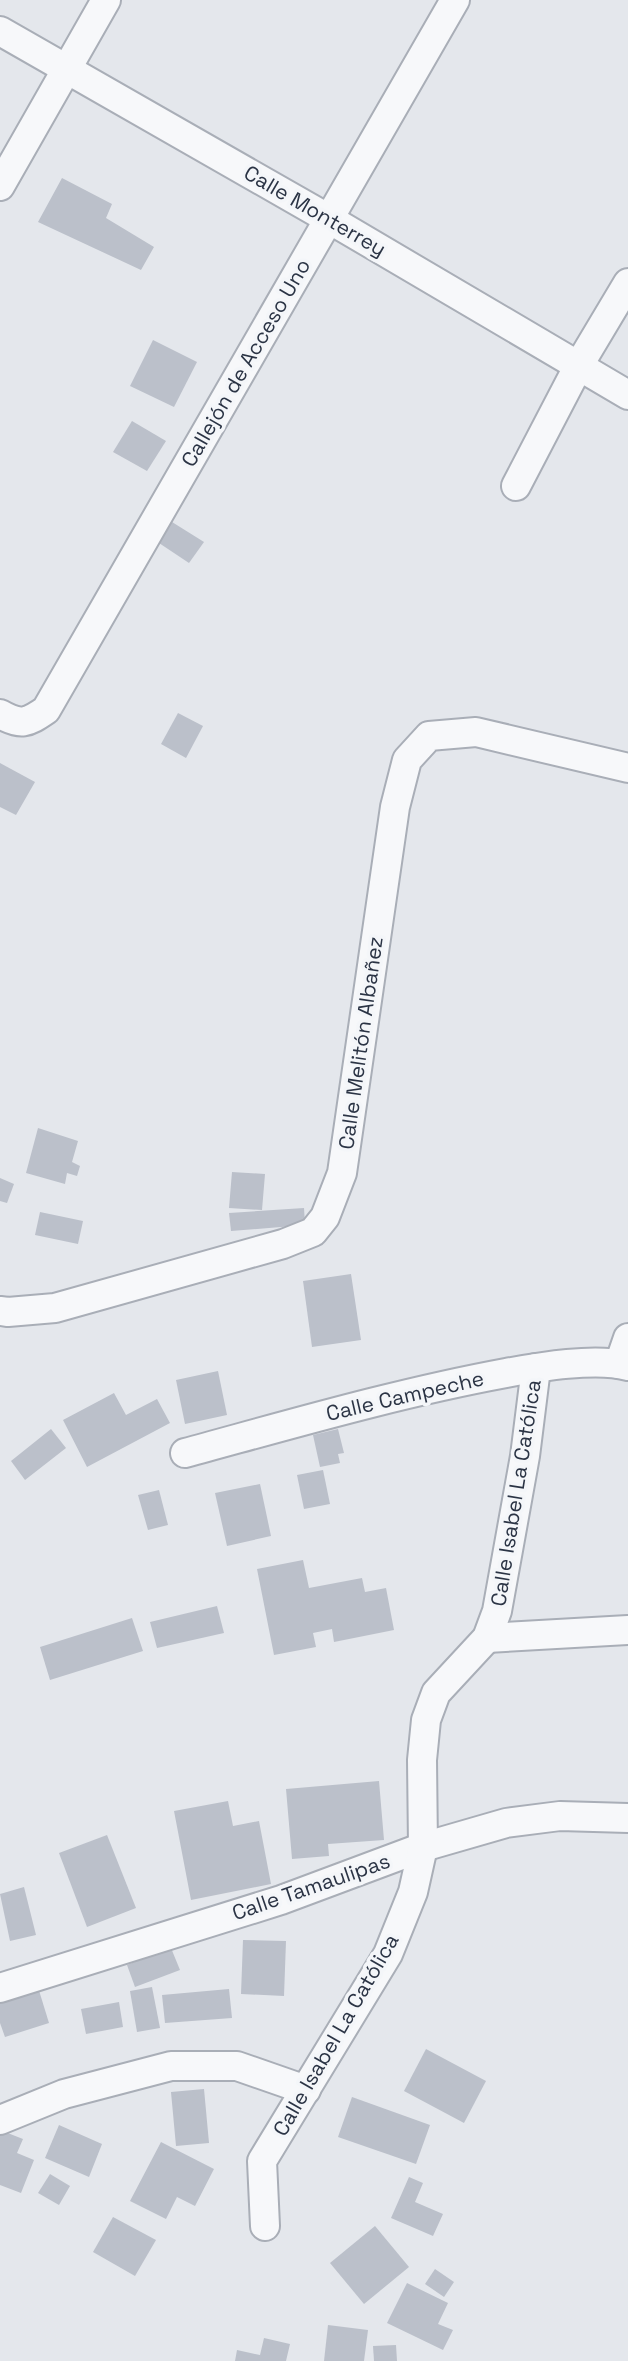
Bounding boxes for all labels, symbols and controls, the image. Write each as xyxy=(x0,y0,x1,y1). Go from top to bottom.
street label: Calle Monterrey xyxy=(239,159,391,262)
street label: Callejón de Acceso Uno xyxy=(175,254,316,472)
street label: Calle Melitón Albañez xyxy=(332,935,389,1151)
street label: Calle Campeche xyxy=(323,1364,486,1427)
street label: Calle Isabel La Católica xyxy=(484,1378,547,1608)
street label: Calle Tamaulipas xyxy=(228,1847,393,1926)
street label: Calle Isabel La Católica xyxy=(267,1929,405,2141)

